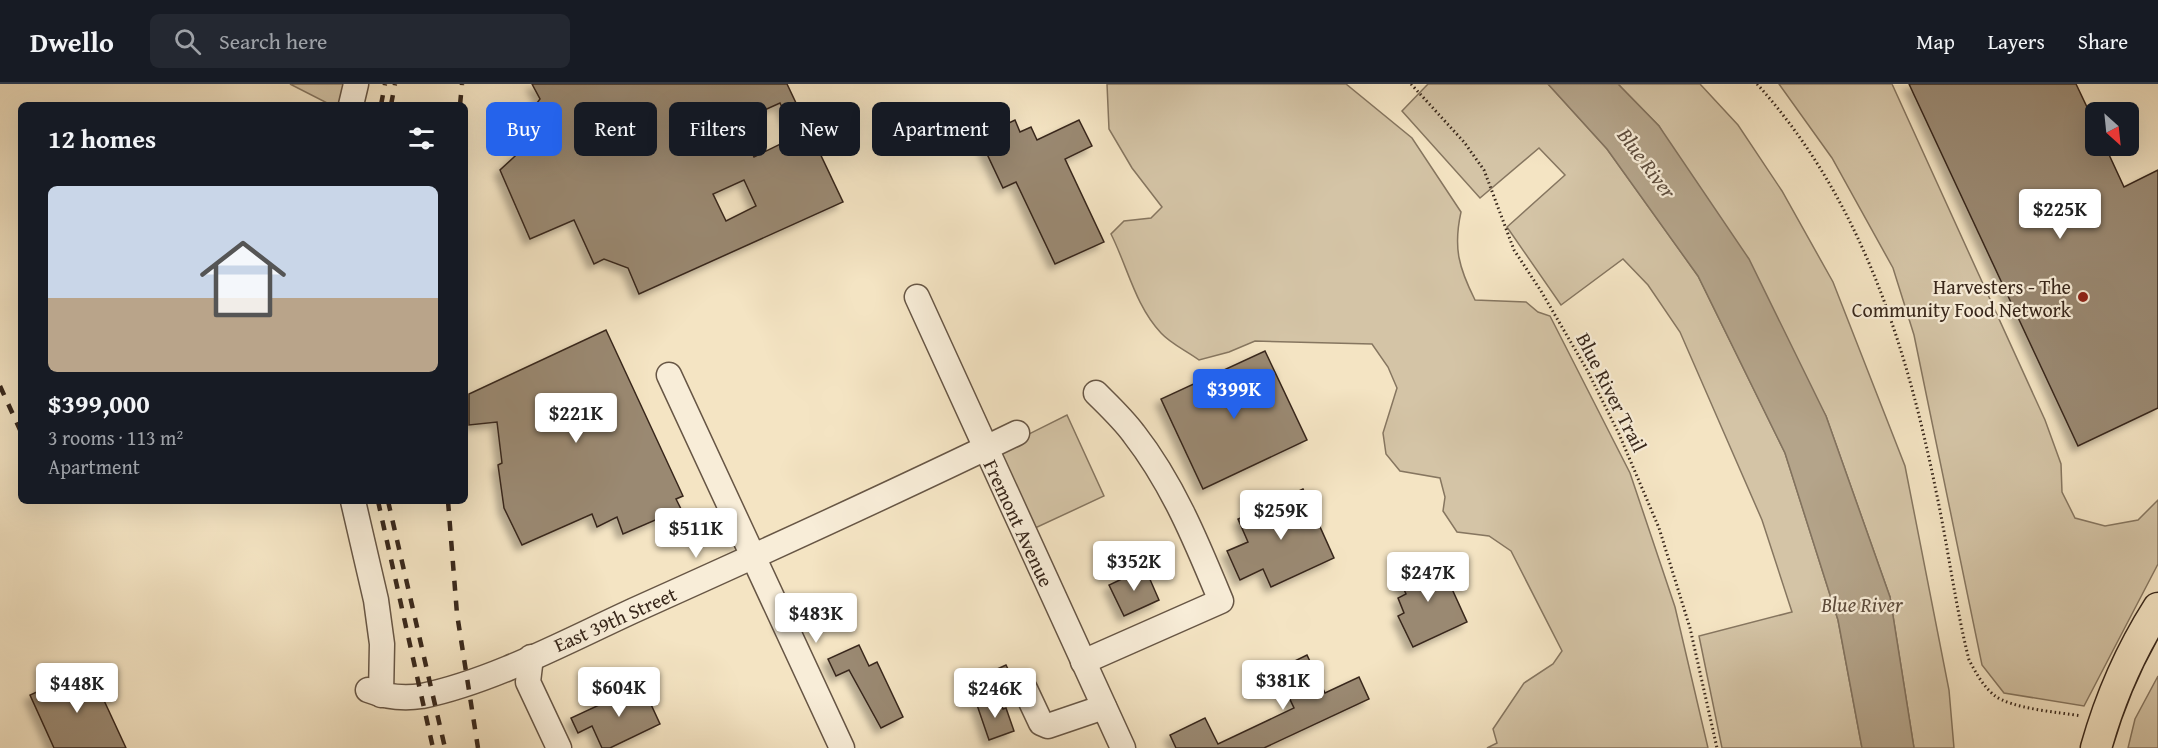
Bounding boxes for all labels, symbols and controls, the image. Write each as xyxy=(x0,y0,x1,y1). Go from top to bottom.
search box xyxy=(150,14,570,68)
text: Dwello xyxy=(30,21,114,62)
icon: search xyxy=(171,25,204,58)
text: Search here xyxy=(219,25,327,57)
text: Map xyxy=(1916,26,1955,57)
text: Layers xyxy=(1988,26,2045,57)
text: Share xyxy=(2078,26,2128,57)
chip: Buy xyxy=(486,102,562,156)
chip: Rent xyxy=(574,102,657,156)
chip: Filters xyxy=(669,102,767,156)
chip: New xyxy=(779,102,860,156)
chip: Apartment xyxy=(872,102,1010,156)
north arrow xyxy=(2085,102,2139,156)
map controls xyxy=(2085,102,2139,156)
text: 12 homes xyxy=(48,119,156,158)
water label: Blue River xyxy=(1609,120,1685,206)
icon: filters xyxy=(405,122,438,155)
pin: $225K xyxy=(2018,189,2102,240)
text: $225K xyxy=(2033,194,2087,223)
icon: home xyxy=(189,225,297,333)
place label: Harvesters - The Community Food Network xyxy=(1852,272,2072,324)
marker: Harvesters - The Community Food Network xyxy=(2076,290,2090,304)
street label: Blue River Trail xyxy=(1570,327,1655,457)
pin: $399K xyxy=(1192,369,1276,420)
text: $399K xyxy=(1207,374,1261,403)
text: $399,000 xyxy=(48,384,150,423)
pin: $221K xyxy=(534,393,618,444)
text: $221K xyxy=(549,398,603,427)
text: 3 rooms · 113 m² xyxy=(48,423,183,452)
text: Apartment xyxy=(48,452,140,481)
street label: Fremont Avenue xyxy=(977,454,1061,592)
pin: $259K xyxy=(1239,490,1323,541)
text: $259K xyxy=(1254,495,1308,524)
pin: $511K xyxy=(654,508,738,559)
text: $511K xyxy=(669,513,723,542)
pin: $352K xyxy=(1092,541,1176,592)
text: $352K xyxy=(1107,546,1161,575)
pin: $247K xyxy=(1386,552,1470,603)
text: $247K xyxy=(1401,557,1455,586)
street label: East 39th Street xyxy=(549,579,681,659)
water label: Blue River xyxy=(1820,589,1904,620)
pin: $483K xyxy=(774,593,858,644)
text: $483K xyxy=(789,598,843,627)
pin: $381K xyxy=(1241,660,1325,711)
pin: $448K xyxy=(35,663,119,714)
text: $381K xyxy=(1256,665,1310,694)
pin: $604K xyxy=(577,667,661,718)
text: $448K xyxy=(50,668,104,697)
pin: $246K xyxy=(953,668,1037,719)
text: $604K xyxy=(592,672,646,701)
text: $246K xyxy=(968,673,1022,702)

